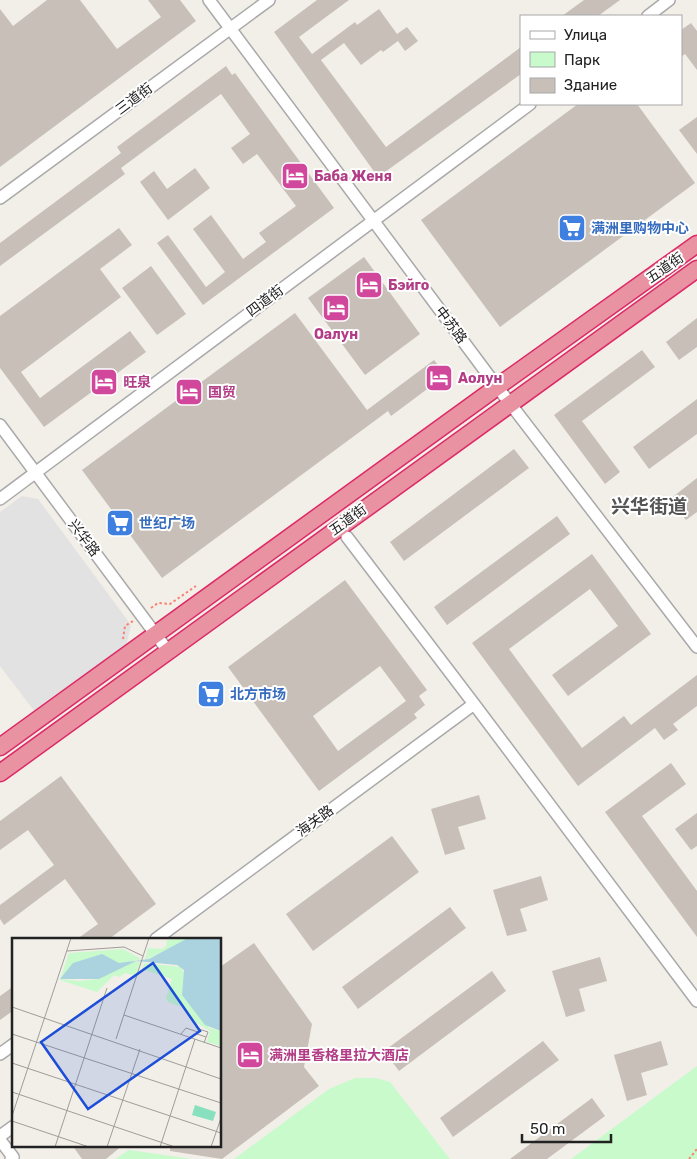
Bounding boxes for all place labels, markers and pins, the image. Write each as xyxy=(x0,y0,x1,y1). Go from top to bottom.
hotel icon: Баба Женя xyxy=(280,161,310,191)
place label: Баба Женя xyxy=(314,168,392,185)
supermarket icon: 满洲里购物中心 xyxy=(557,213,587,243)
place label: 满洲里购物中心 xyxy=(591,220,689,237)
hotel icon: Бэйго xyxy=(354,270,384,300)
place label: Бэйго xyxy=(388,277,429,294)
hotel icon: Оалун xyxy=(321,293,351,323)
place label: Оалун xyxy=(314,326,358,343)
hotel icon: Аолун xyxy=(424,363,454,393)
hotel icon: 旺泉 xyxy=(89,367,119,397)
place label: Аолун xyxy=(458,370,503,387)
place label: 旺泉 xyxy=(123,374,151,391)
hotel icon: 国贸 xyxy=(174,377,204,407)
place label: 国贸 xyxy=(208,384,236,401)
supermarket icon: 世纪广场 xyxy=(105,508,135,538)
place label: 世纪广场 xyxy=(139,515,195,532)
supermarket icon: 北方市场 xyxy=(196,679,226,709)
place label: 北方市场 xyxy=(230,686,286,703)
hotel icon: 满洲里香格里拉大酒店 xyxy=(235,1040,265,1070)
place label: 满洲里香格里拉大酒店 xyxy=(269,1047,409,1064)

